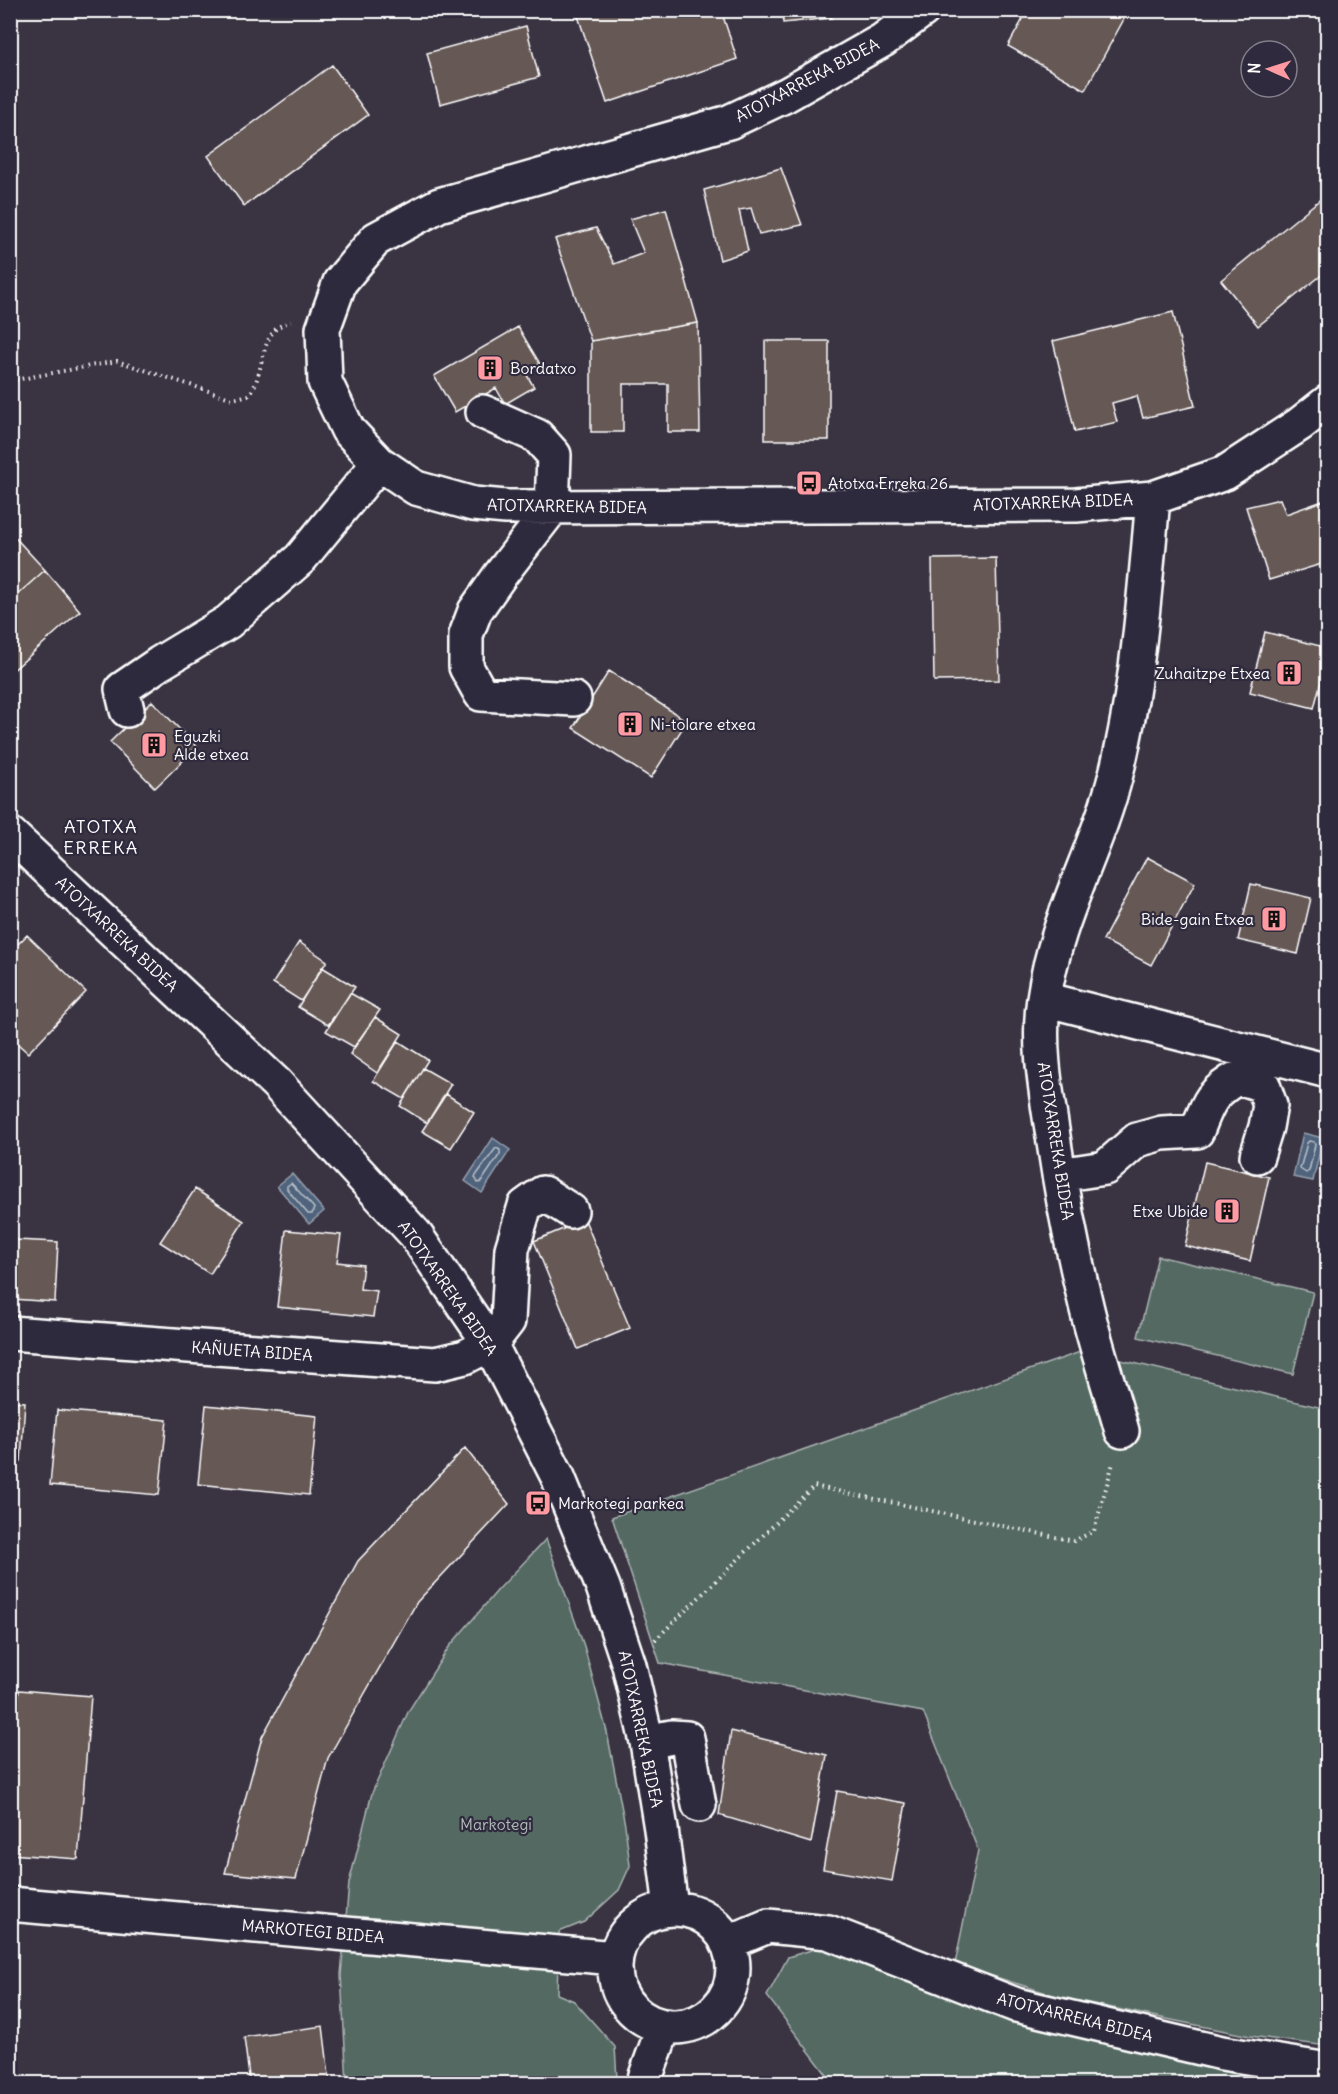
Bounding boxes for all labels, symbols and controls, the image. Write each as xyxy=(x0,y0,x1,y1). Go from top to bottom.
street label: ATOTXARREKA BIDEA xyxy=(732,34,882,126)
north arrow xyxy=(1239,39,1299,99)
text: N xyxy=(1244,62,1264,74)
building icon: Bordatxo xyxy=(475,353,505,383)
place label: Bordatxo xyxy=(510,358,576,378)
bus stop icon: Atotxa Erreka 26 xyxy=(794,468,824,498)
place label: Atotxa Erreka 26 xyxy=(828,473,948,493)
street label: ATOTXARREKA BIDEA xyxy=(973,489,1133,515)
street label: ATOTXARREKA BIDEA xyxy=(487,495,647,517)
building icon: Zuhaitzpe Etxea xyxy=(1274,658,1304,688)
place label: Zuhaitzpe Etxea xyxy=(1156,663,1270,683)
building icon: Ni-tolare etxea xyxy=(615,709,645,739)
place label: Ni-tolare etxea xyxy=(650,714,756,734)
place label: Eguzki Alde etxea xyxy=(174,726,249,764)
building icon: Eguzki Alde etxea xyxy=(139,730,169,760)
district label: ATOTXA ERREKA xyxy=(63,815,139,859)
street label: ATOTXARREKA BIDEA xyxy=(52,872,182,996)
building icon: Bide-gain Etxea xyxy=(1259,904,1289,934)
place label: Bide-gain Etxea xyxy=(1141,909,1254,929)
street label: ATOTXARREKA BIDEA xyxy=(1034,1060,1078,1222)
building icon: Etxe Ubide xyxy=(1212,1196,1242,1226)
place label: Etxe Ubide xyxy=(1132,1201,1208,1221)
street label: ATOTXARREKA BIDEA xyxy=(394,1217,502,1359)
street label: KAÑUETA BIDEA xyxy=(191,1337,313,1365)
bus stop icon: Markotegi parkea xyxy=(523,1488,553,1518)
place label: Markotegi parkea xyxy=(558,1493,684,1513)
street label: ATOTXARREKA BIDEA xyxy=(615,1649,667,1809)
park label: Markotegi xyxy=(460,1814,532,1834)
street label: MARKOTEGI BIDEA xyxy=(241,1915,385,1947)
street label: ATOTXARREKA BIDEA xyxy=(995,1988,1155,2046)

